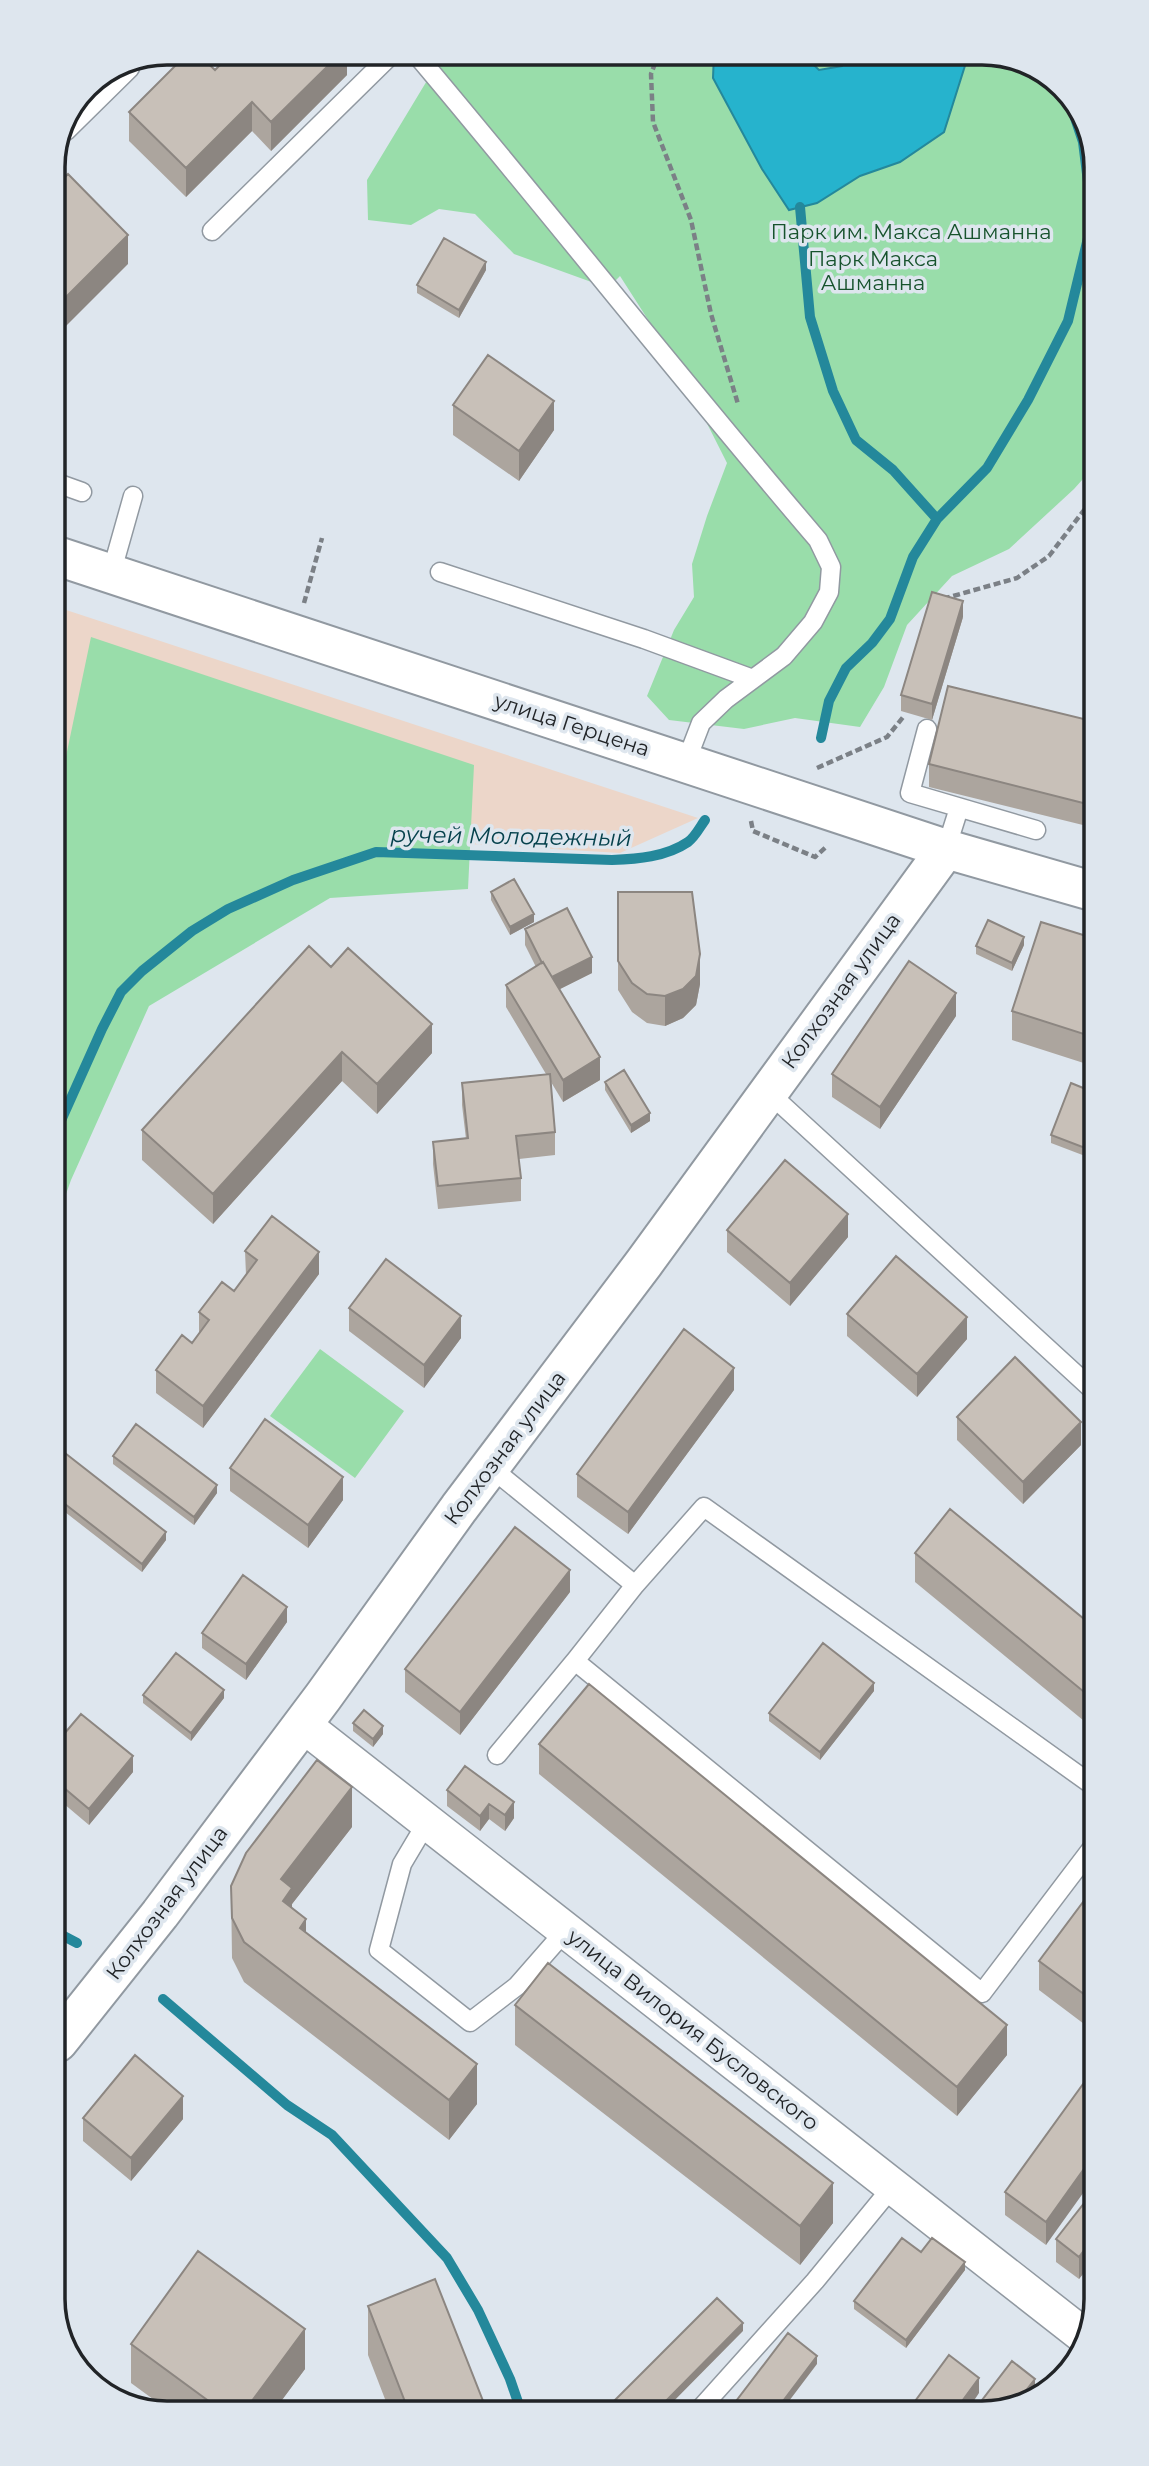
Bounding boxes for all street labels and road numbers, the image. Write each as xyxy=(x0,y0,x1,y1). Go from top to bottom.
street label: улица Герцена xyxy=(490,687,653,761)
street label: Колхозная улица xyxy=(776,908,905,1073)
street label: Колхозная улица xyxy=(439,1366,571,1530)
street label: Колхозная улица xyxy=(101,1821,233,1985)
street label: улица Вилория Бусловского xyxy=(562,1923,824,2135)

